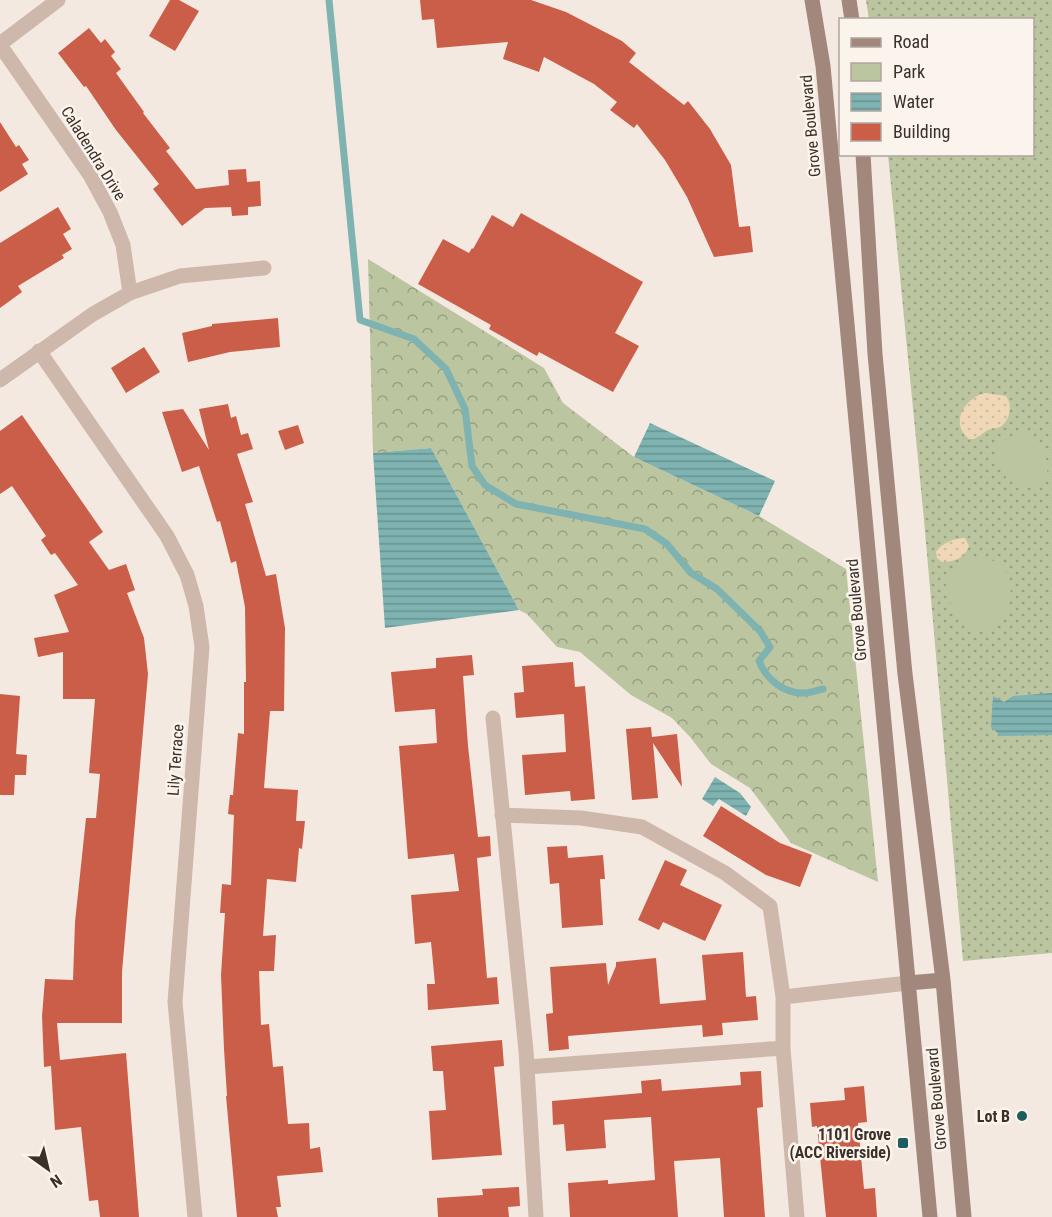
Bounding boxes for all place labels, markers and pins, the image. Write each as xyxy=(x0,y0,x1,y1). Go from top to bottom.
place label: Lot B xyxy=(977,1107,1010,1126)
marker: Lot B xyxy=(1015,1109,1029,1123)
place label: 1101 Grove (ACC Riverside) xyxy=(790,1125,891,1162)
marker: 1101 Grove (ACC Riverside) xyxy=(896,1136,910,1150)

